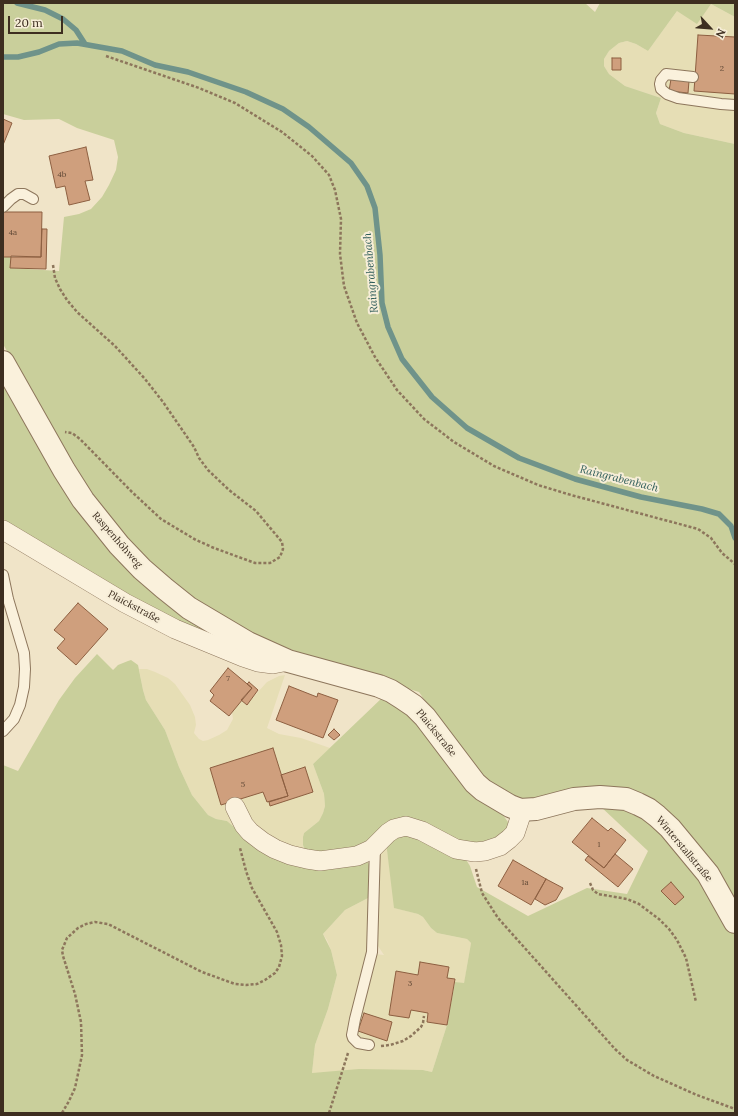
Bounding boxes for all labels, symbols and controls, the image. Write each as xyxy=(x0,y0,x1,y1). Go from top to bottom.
scale bar xyxy=(10,8,65,34)
north arrow xyxy=(690,8,730,48)
text: 20 m xyxy=(15,15,43,30)
text: N xyxy=(713,26,729,40)
house number: 2 xyxy=(720,64,724,74)
house number: 4b xyxy=(58,170,66,180)
house number: 4a xyxy=(9,228,17,238)
water label: Raingrabenbach xyxy=(361,232,381,314)
water label: Raingrabenbach xyxy=(578,463,660,495)
street label: Raspenhöhweg xyxy=(89,510,145,570)
street label: Plaickstraße xyxy=(106,588,162,626)
house number: 7 xyxy=(226,674,230,684)
street label: Plaickstraße xyxy=(413,707,459,759)
house number: 5 xyxy=(241,780,245,790)
street label: Winterstallstraße xyxy=(653,814,715,884)
house number: 1 xyxy=(598,840,600,850)
house number: 1a xyxy=(521,878,529,888)
house number: 3 xyxy=(408,979,412,989)

